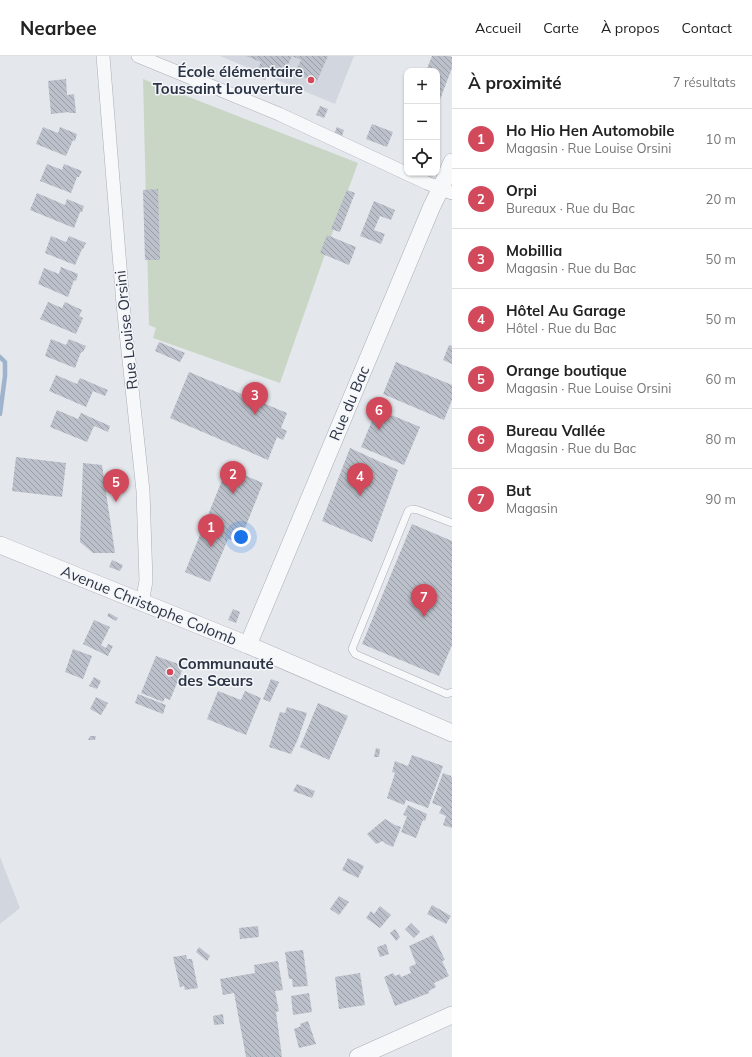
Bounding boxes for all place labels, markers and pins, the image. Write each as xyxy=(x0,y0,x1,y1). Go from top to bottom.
place label: École élémentaire Toussaint Louverture xyxy=(153,62,303,98)
marker: École élémentaire Toussaint Louverture xyxy=(306,75,316,85)
pin: 3 xyxy=(242,382,268,415)
pin: 6 xyxy=(366,397,392,430)
pin: 2 xyxy=(220,461,246,494)
pin: 4 xyxy=(347,463,373,496)
pin: 5 xyxy=(103,469,129,502)
pin: 1 xyxy=(198,514,224,547)
pin: 7 xyxy=(411,584,437,617)
place label: Communauté des Sœurs xyxy=(178,654,274,690)
marker: Communauté des Sœurs xyxy=(165,667,175,677)

